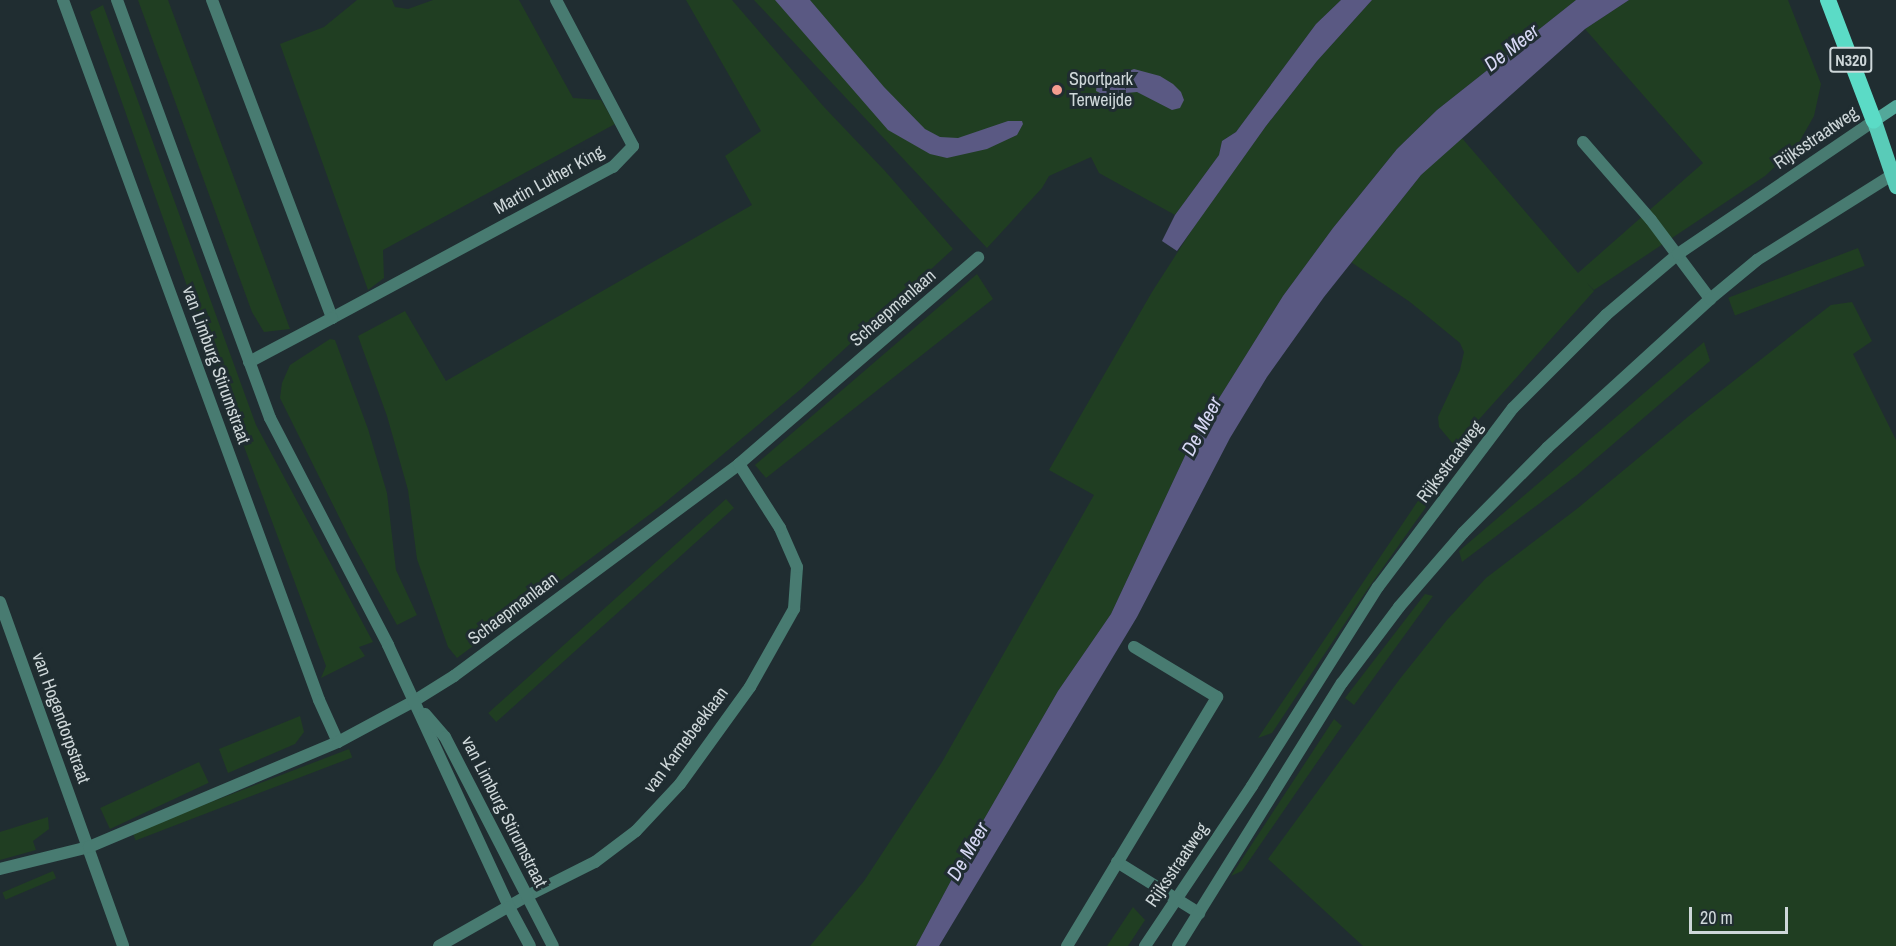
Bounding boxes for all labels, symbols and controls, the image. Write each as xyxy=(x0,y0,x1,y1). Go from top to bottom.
water label: De Meer xyxy=(1479,18,1543,76)
road number: N320 xyxy=(1828,47,1874,73)
place label: Sportpark Terweijde xyxy=(1069,69,1133,112)
marker: Sportpark Terweijde xyxy=(1050,83,1064,97)
street label: Rijksstraatweg xyxy=(1770,102,1862,174)
street label: Martin Luther King xyxy=(490,141,608,219)
street label: Schaepmanlaan xyxy=(846,265,940,351)
street label: van Limburg Stirumstraat xyxy=(177,283,255,447)
water label: De Meer xyxy=(1176,393,1226,459)
street label: Rijksstraatweg xyxy=(1412,417,1488,507)
street label: Schaepmanlaan xyxy=(464,568,562,650)
street label: van Hogendorpstraat xyxy=(27,650,95,786)
street label: van Karnebeeklaan xyxy=(639,683,733,797)
street label: van Limburg Stirumstraat xyxy=(457,733,551,891)
water label: De Meer xyxy=(941,818,993,884)
street label: Rijksstraatweg xyxy=(1141,819,1213,911)
scale bar xyxy=(1692,895,1791,933)
text: 20 m xyxy=(1700,905,1733,930)

